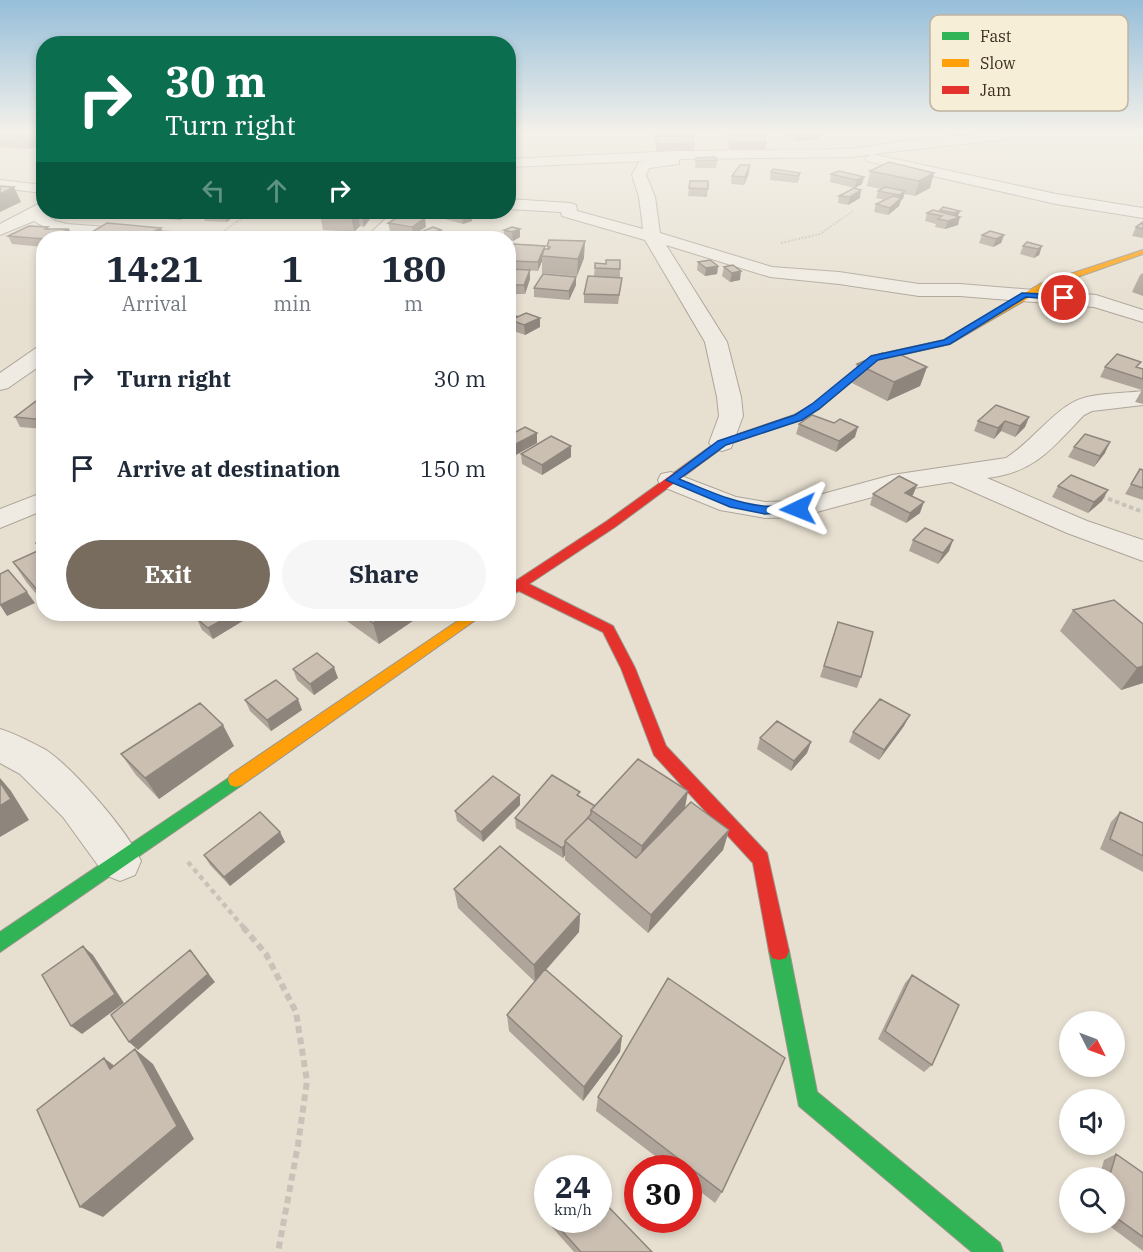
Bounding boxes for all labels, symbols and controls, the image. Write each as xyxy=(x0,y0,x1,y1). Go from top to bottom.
legend xyxy=(930,15,1128,111)
text: Fast xyxy=(980,26,1012,46)
text: Slow xyxy=(980,53,1016,73)
text: 30 m xyxy=(165,54,266,109)
icon: right xyxy=(66,60,144,138)
text: Jam xyxy=(980,80,1011,100)
text: Turn right xyxy=(165,107,296,142)
icon: left xyxy=(197,174,230,207)
icon: ahead xyxy=(260,174,293,207)
icon: right xyxy=(323,174,356,207)
text: 14:21 xyxy=(106,245,203,292)
text: 1 xyxy=(281,245,303,292)
text: 180 xyxy=(381,245,446,292)
pin xyxy=(1038,272,1089,323)
icon: arrive xyxy=(1047,281,1080,314)
text: Arrival xyxy=(122,290,187,317)
text: min xyxy=(273,290,311,317)
text: m xyxy=(404,290,423,317)
icon: right xyxy=(66,362,99,395)
text: Turn right xyxy=(117,364,231,393)
text: 30 m xyxy=(434,364,486,393)
icon: arrive xyxy=(66,452,99,485)
text: Arrive at destination xyxy=(117,454,340,483)
text: 150 m xyxy=(420,454,486,483)
position arrow xyxy=(766,477,830,541)
button: Exit xyxy=(66,540,270,609)
button: Share xyxy=(282,540,486,609)
north arrow xyxy=(1059,1011,1125,1077)
map controls xyxy=(1059,1011,1125,1233)
button: sound xyxy=(1059,1089,1125,1155)
speed limit sign: 30 xyxy=(624,1155,702,1233)
text: 24 xyxy=(555,1167,591,1206)
button: search xyxy=(1059,1167,1125,1233)
text: km/h xyxy=(554,1200,592,1219)

